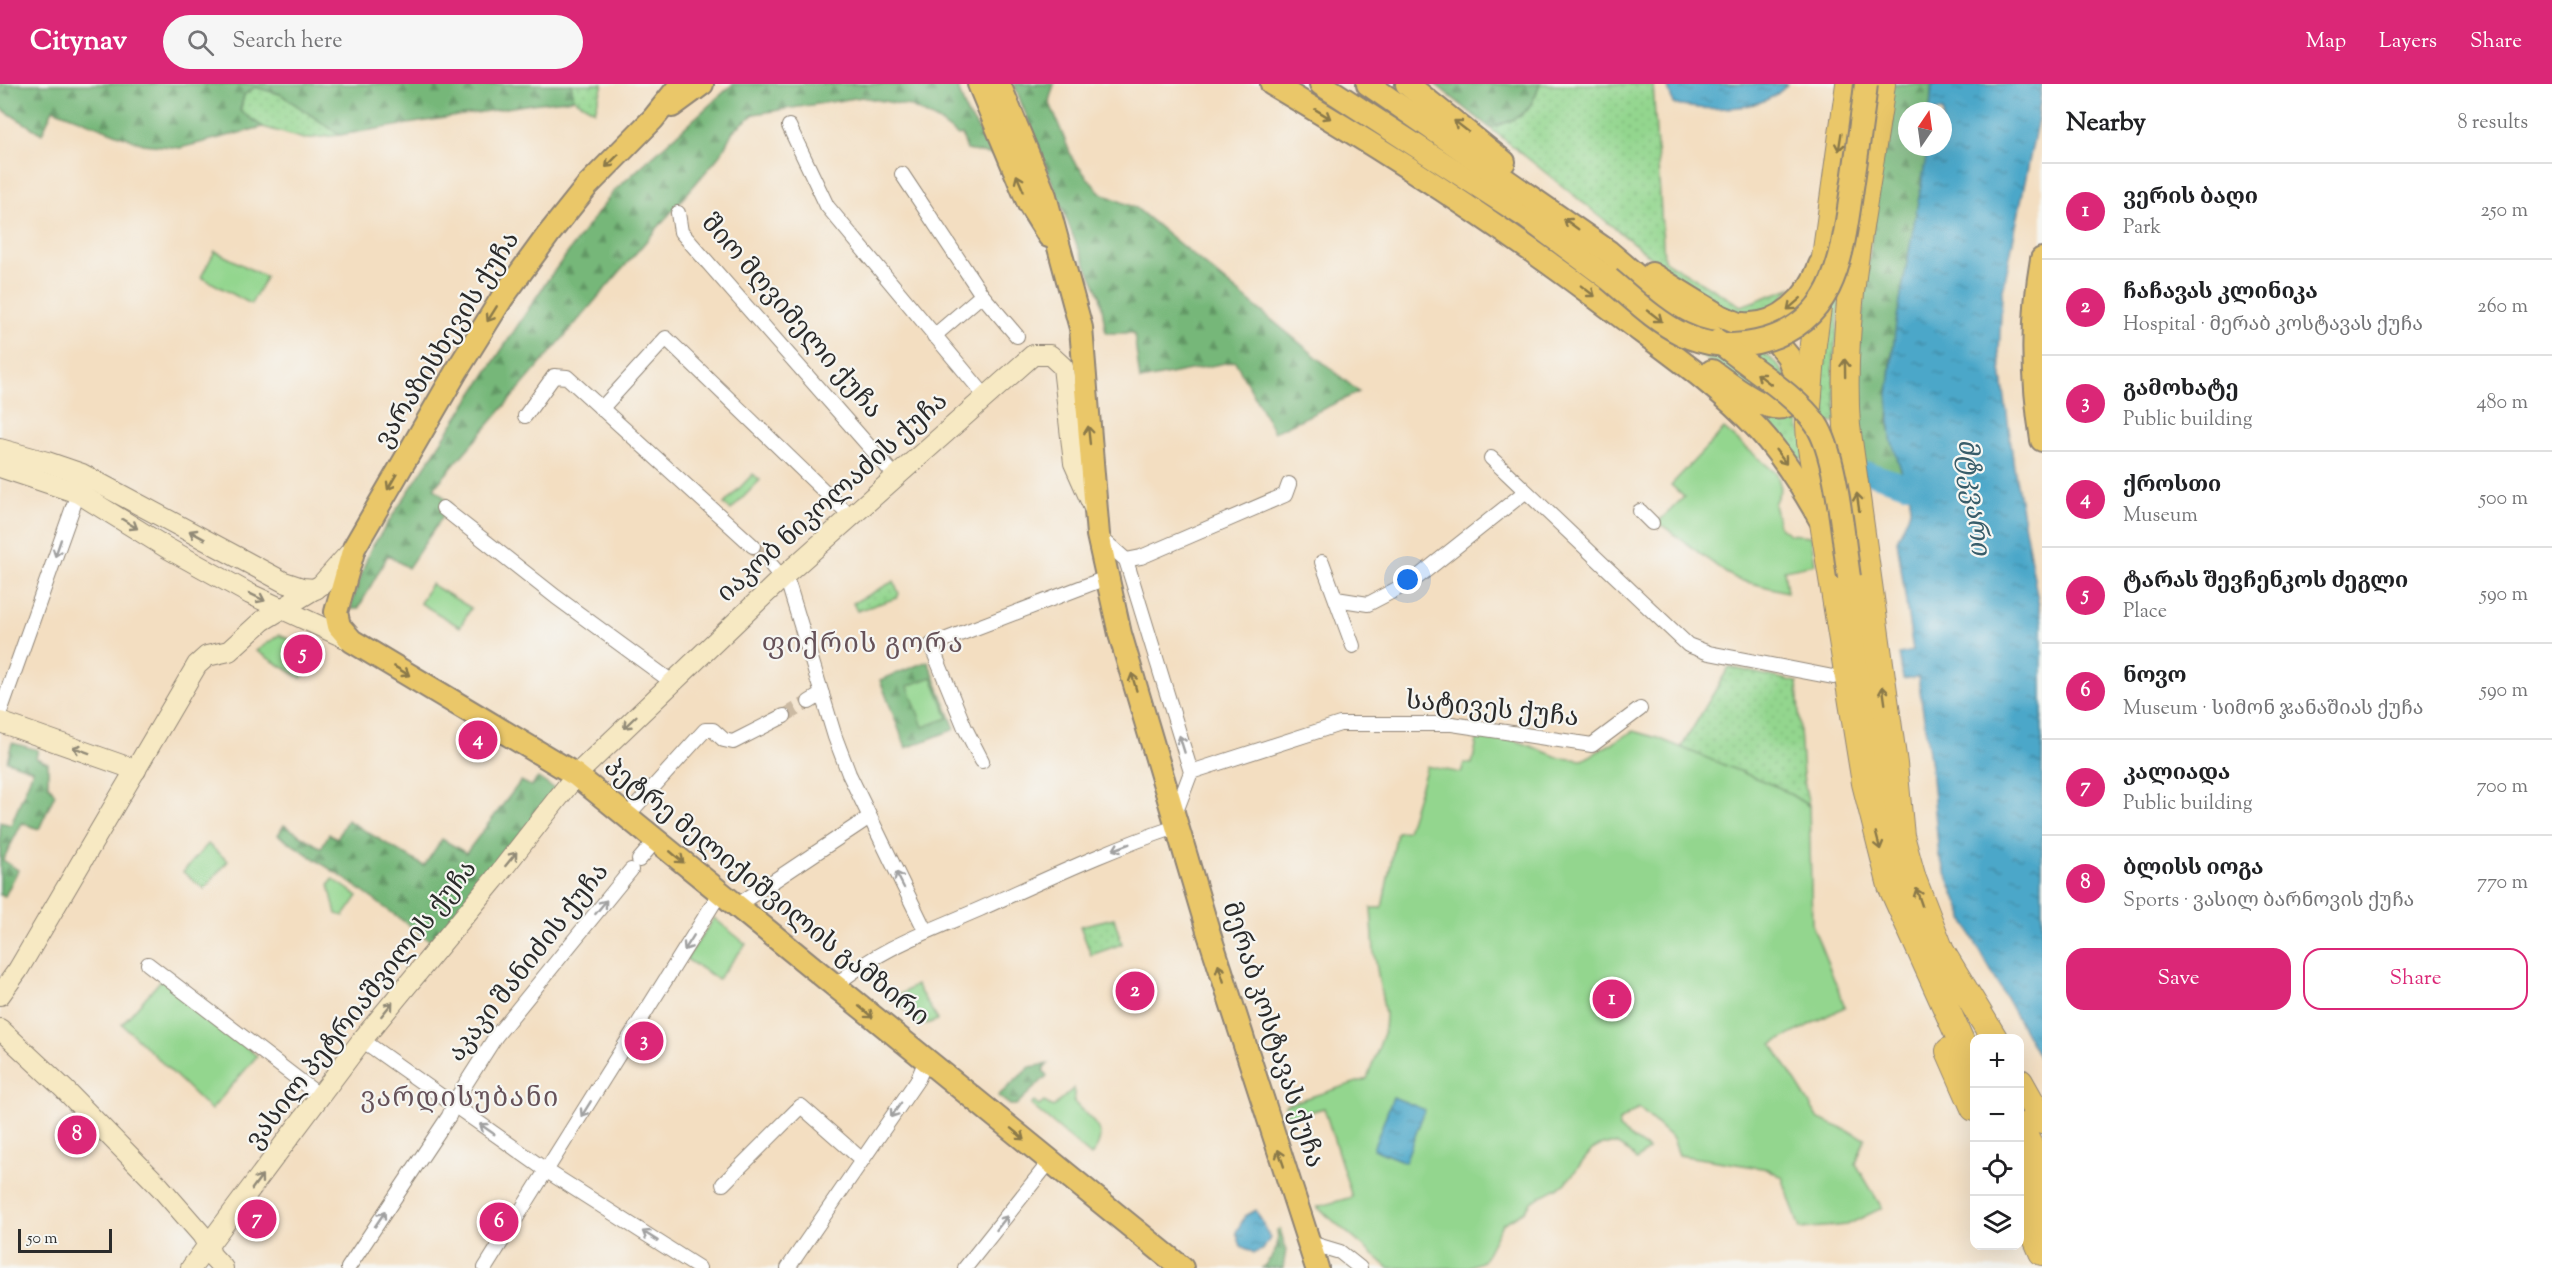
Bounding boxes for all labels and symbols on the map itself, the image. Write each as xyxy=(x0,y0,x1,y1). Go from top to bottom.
north arrow xyxy=(1898,102,1952,156)
one-way arrow xyxy=(1314,108,1331,120)
one-way arrow xyxy=(1453,119,1469,132)
one-way arrow xyxy=(1834,131,1845,151)
one-way arrow xyxy=(605,153,620,168)
one-way arrow xyxy=(1013,175,1025,193)
street label: შიო მღვიმელი ქუჩა xyxy=(692,207,890,427)
one-way arrow xyxy=(1563,218,1579,230)
street label: ვარაზისხევის ქუჩა xyxy=(366,225,530,455)
one-way arrow xyxy=(1580,284,1596,297)
one-way arrow xyxy=(1786,298,1802,311)
one-way arrow xyxy=(485,305,497,322)
one-way arrow xyxy=(1647,309,1663,322)
one-way arrow xyxy=(1839,358,1851,378)
one-way arrow xyxy=(1757,372,1773,385)
street label: იაკობ ნიკოლაძის ქუჩა xyxy=(709,384,957,612)
one-way arrow xyxy=(1083,426,1094,446)
water label: მტკვარი xyxy=(1946,437,1999,559)
one-way arrow xyxy=(1775,449,1787,465)
one-way arrow xyxy=(386,473,398,490)
one-way arrow xyxy=(1853,492,1864,512)
one-way arrow xyxy=(121,518,138,530)
one-way arrow xyxy=(189,529,207,540)
one-way arrow xyxy=(51,539,62,557)
your location xyxy=(1393,565,1422,594)
one-way arrow xyxy=(248,591,266,603)
district label: ფიქრის გორა xyxy=(762,626,964,665)
pin: 5 xyxy=(284,632,322,676)
one-way arrow xyxy=(393,665,410,677)
one-way arrow xyxy=(1128,672,1139,691)
street label: სატივეს ქუჩა xyxy=(1404,683,1580,737)
one-way arrow xyxy=(1879,685,1890,705)
one-way arrow xyxy=(622,715,637,730)
pin: 4 xyxy=(458,718,498,762)
one-way arrow xyxy=(1176,735,1187,754)
one-way arrow xyxy=(72,744,91,755)
street label: პეტრე მელიქიშვილის გამზირი xyxy=(595,750,937,1036)
one-way arrow xyxy=(1873,831,1885,850)
one-way arrow xyxy=(1112,842,1131,853)
one-way arrow xyxy=(669,850,684,864)
one-way arrow xyxy=(504,852,518,867)
street label: ვასილ პეტრიაშვილის ქუჩა xyxy=(237,853,487,1157)
street label: აკაკი შანიძის ქუჩა xyxy=(439,856,619,1070)
one-way arrow xyxy=(894,871,905,889)
one-way arrow xyxy=(1913,888,1924,907)
street label: მერაბ კოსტავას ქუჩა xyxy=(1212,897,1332,1173)
one-way arrow xyxy=(595,899,608,915)
one-way arrow xyxy=(682,934,694,951)
one-way arrow xyxy=(1215,964,1226,983)
pin: 2 xyxy=(1116,968,1154,1014)
pin: 1 xyxy=(1592,976,1632,1022)
one-way arrow xyxy=(380,1002,394,1017)
one-way arrow xyxy=(858,1005,874,1018)
pin: 3 xyxy=(624,1018,664,1064)
district label: ვარდისუბანი xyxy=(360,1080,560,1119)
one-way arrow xyxy=(579,1100,591,1117)
one-way arrow xyxy=(890,1101,902,1117)
pin: 8 xyxy=(58,1112,97,1158)
one-way arrow xyxy=(480,1123,496,1135)
one-way arrow xyxy=(1010,1127,1025,1141)
one-way arrow xyxy=(1275,1149,1286,1168)
one-way arrow xyxy=(251,1174,263,1190)
pin: 7 xyxy=(238,1196,276,1242)
pin: 6 xyxy=(480,1200,518,1244)
one-way arrow xyxy=(374,1212,386,1228)
one-way arrow xyxy=(995,1215,1008,1231)
scale bar xyxy=(18,1226,112,1254)
one-way arrow xyxy=(642,1230,659,1242)

